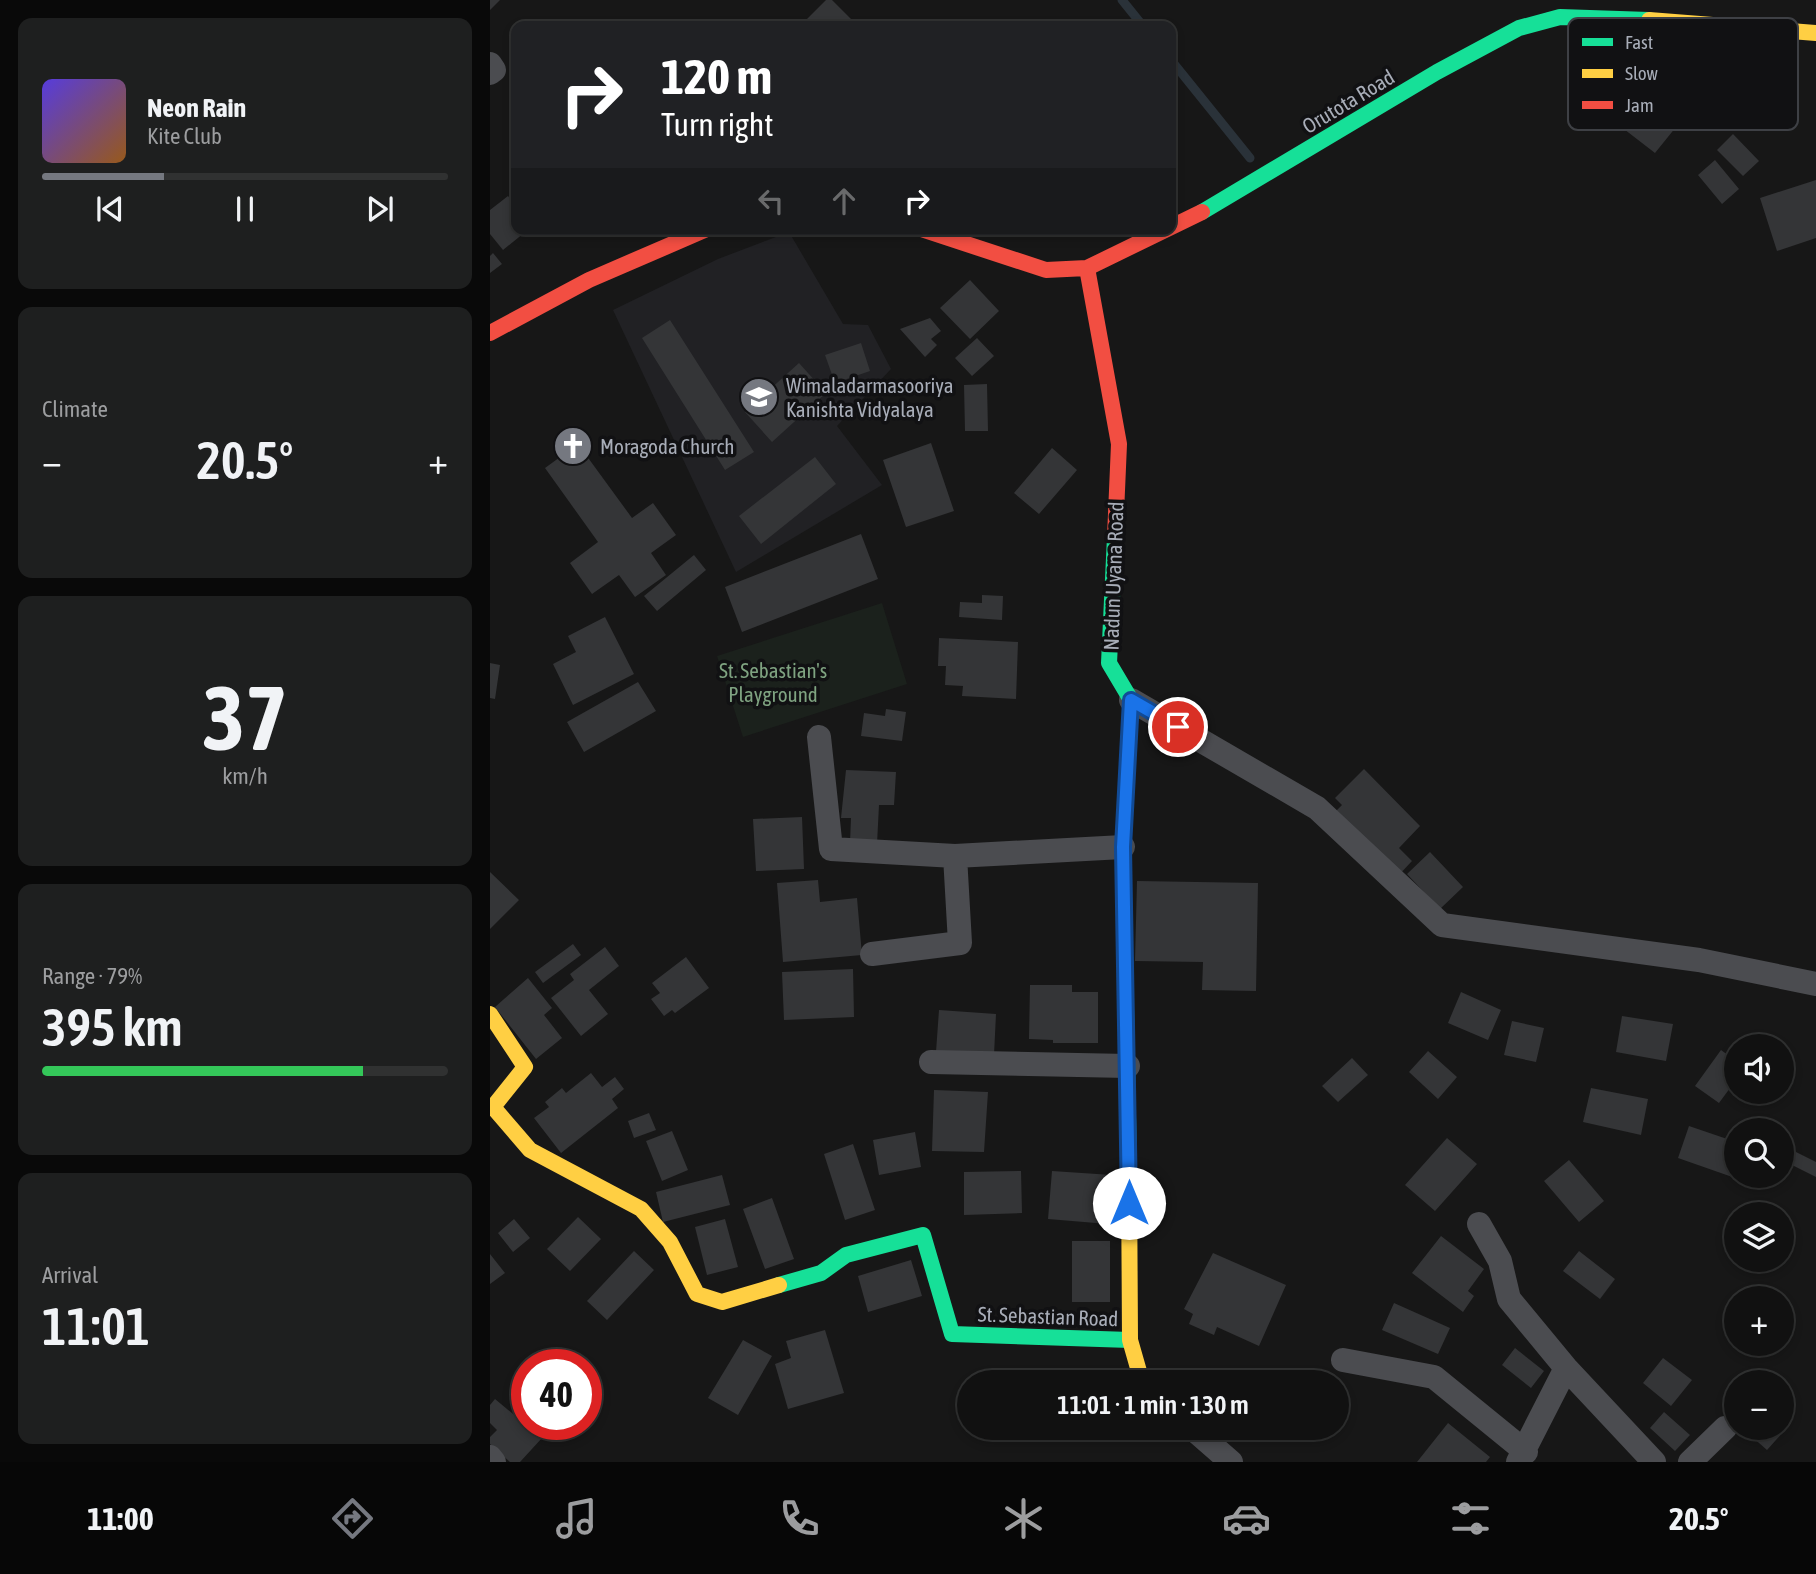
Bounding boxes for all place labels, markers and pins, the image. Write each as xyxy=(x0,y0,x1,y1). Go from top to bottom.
place label: Wimaladarmasooriya Kanishta Vidyalaya xyxy=(786,373,953,421)
school or university icon: Wimaladarmasooriya Kanishta Vidyalaya xyxy=(738,376,780,418)
church icon: Moragoda Church xyxy=(552,425,594,467)
place label: Moragoda Church xyxy=(600,434,734,458)
pin xyxy=(1148,697,1208,757)

